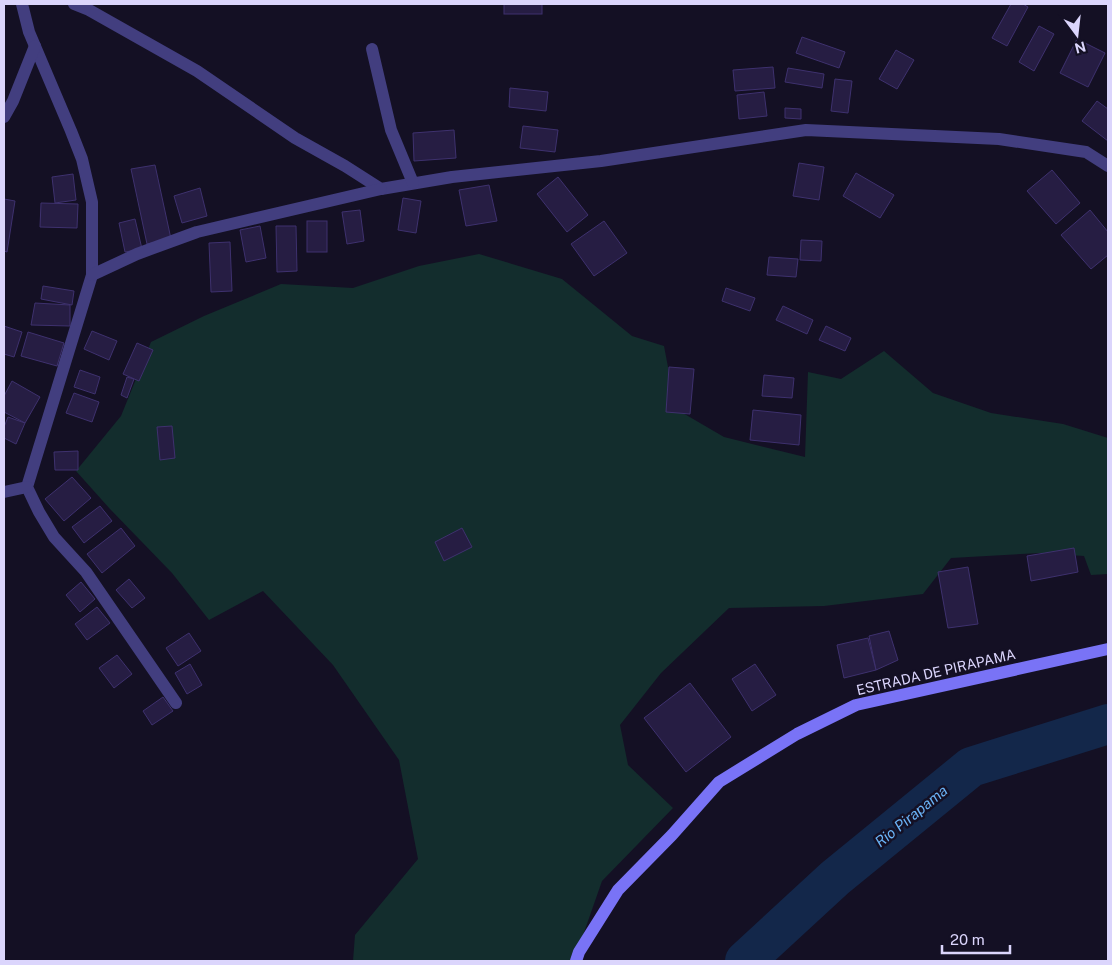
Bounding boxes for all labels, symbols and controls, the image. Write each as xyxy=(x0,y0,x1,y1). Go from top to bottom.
north arrow xyxy=(1052,10,1102,60)
text: N xyxy=(1073,38,1088,57)
street label: ESTRADA DE PIRAPAMA xyxy=(855,646,1017,698)
water label: Rio Pirapama xyxy=(871,782,951,850)
scale bar xyxy=(942,922,1010,954)
text: 20 m xyxy=(950,931,985,948)

